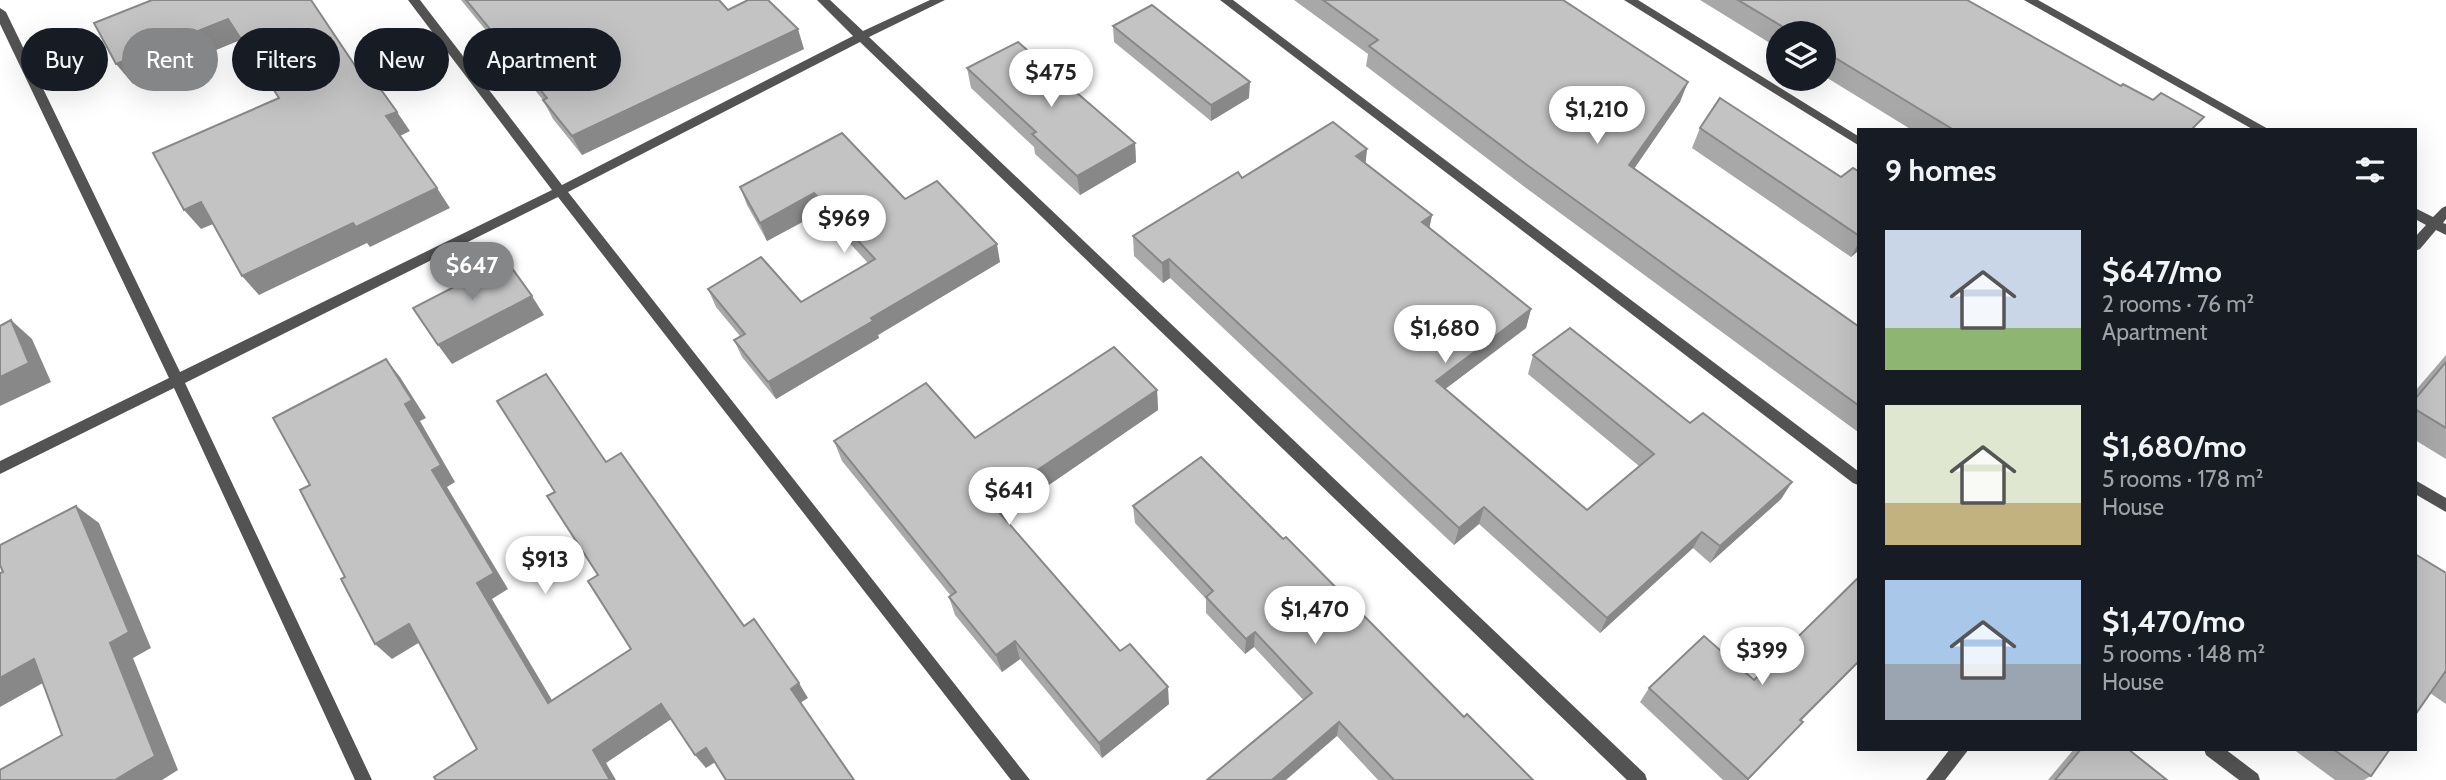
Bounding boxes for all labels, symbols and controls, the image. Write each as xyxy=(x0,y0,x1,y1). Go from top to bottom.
map controls xyxy=(1766,21,1836,91)
button: layers xyxy=(1766,21,1836,91)
chip: Buy xyxy=(21,28,108,91)
chip: Rent xyxy=(122,28,218,91)
chip: Filters xyxy=(232,28,340,91)
chip: New xyxy=(354,28,449,91)
chip: Apartment xyxy=(463,28,621,91)
pin: $475 xyxy=(1010,50,1092,109)
text: $475 xyxy=(1025,58,1077,86)
pin: $1,210 xyxy=(1540,86,1654,146)
text: $1,210 xyxy=(1565,95,1629,123)
icon: filters xyxy=(2351,151,2389,189)
text: 9 homes xyxy=(1885,152,1996,189)
pin: $969 xyxy=(803,196,885,255)
text: $969 xyxy=(818,204,870,232)
pin: $647 xyxy=(431,243,513,302)
text: $647 xyxy=(446,251,498,279)
text: $647/mo xyxy=(2102,253,2222,290)
icon: home xyxy=(1941,258,2025,342)
text: 2 rooms · 76 m² xyxy=(2102,290,2254,318)
pin: $1,680 xyxy=(1388,306,1502,365)
text: $1,680 xyxy=(1410,314,1480,342)
text: Apartment xyxy=(2102,318,2207,346)
text: $1,680/mo xyxy=(2102,428,2246,465)
icon: home xyxy=(1941,433,2025,517)
text: 5 rooms · 178 m² xyxy=(2102,465,2263,493)
pin: $641 xyxy=(968,468,1050,527)
text: $641 xyxy=(985,476,1033,504)
text: House xyxy=(2102,493,2164,521)
pin: $913 xyxy=(504,536,586,596)
text: $913 xyxy=(521,545,569,573)
pin: $1,470 xyxy=(1258,586,1372,646)
text: $1,470 xyxy=(1280,595,1350,623)
text: $1,470/mo xyxy=(2102,603,2245,640)
icon: home xyxy=(1941,608,2025,692)
pin: $399 xyxy=(1721,628,1803,687)
text: $399 xyxy=(1736,636,1788,664)
text: 5 rooms · 148 m² xyxy=(2102,640,2265,668)
text: House xyxy=(2102,668,2164,696)

